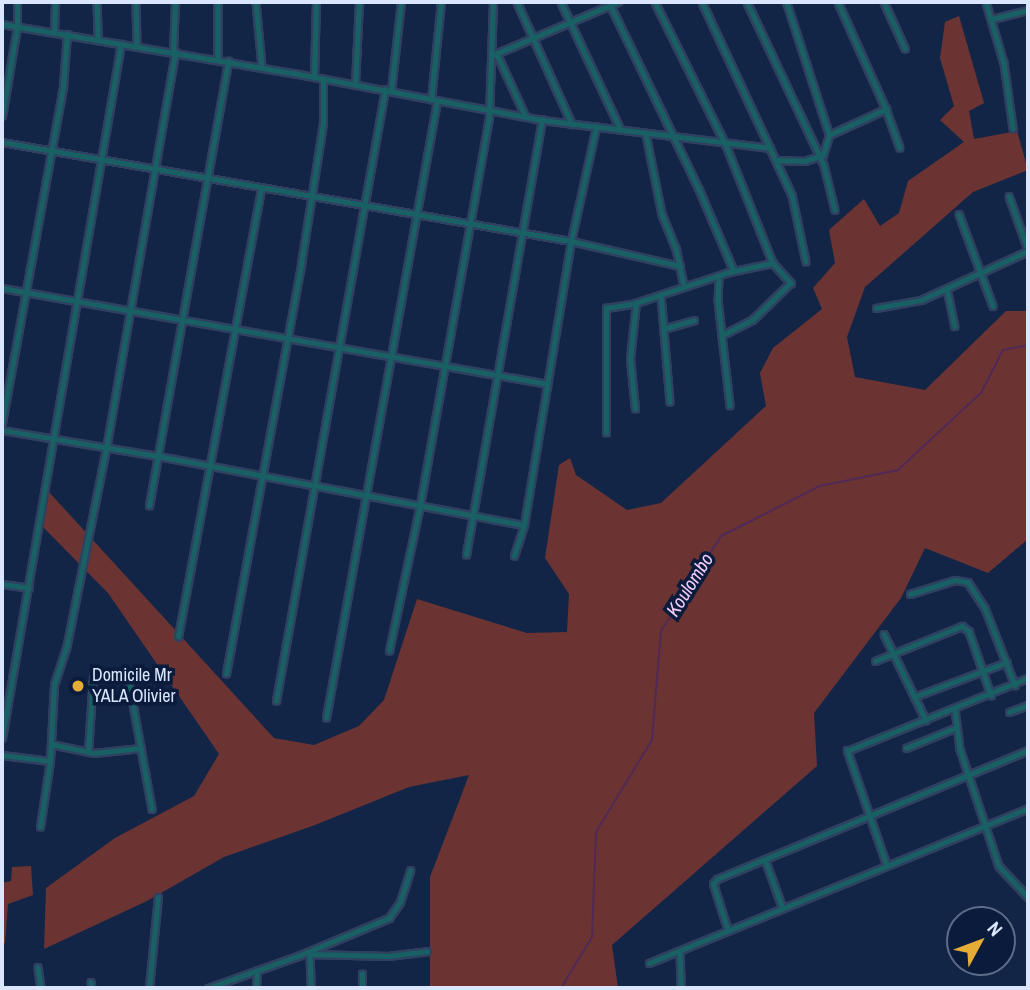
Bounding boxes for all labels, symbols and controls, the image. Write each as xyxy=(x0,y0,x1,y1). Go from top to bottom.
water label: Koulombo xyxy=(662,549,718,621)
place label: Domicile Mr YALA Olivier xyxy=(92,665,176,708)
marker: Domicile Mr YALA Olivier xyxy=(70,678,86,694)
north arrow xyxy=(946,906,1016,976)
text: N xyxy=(982,916,1009,941)

